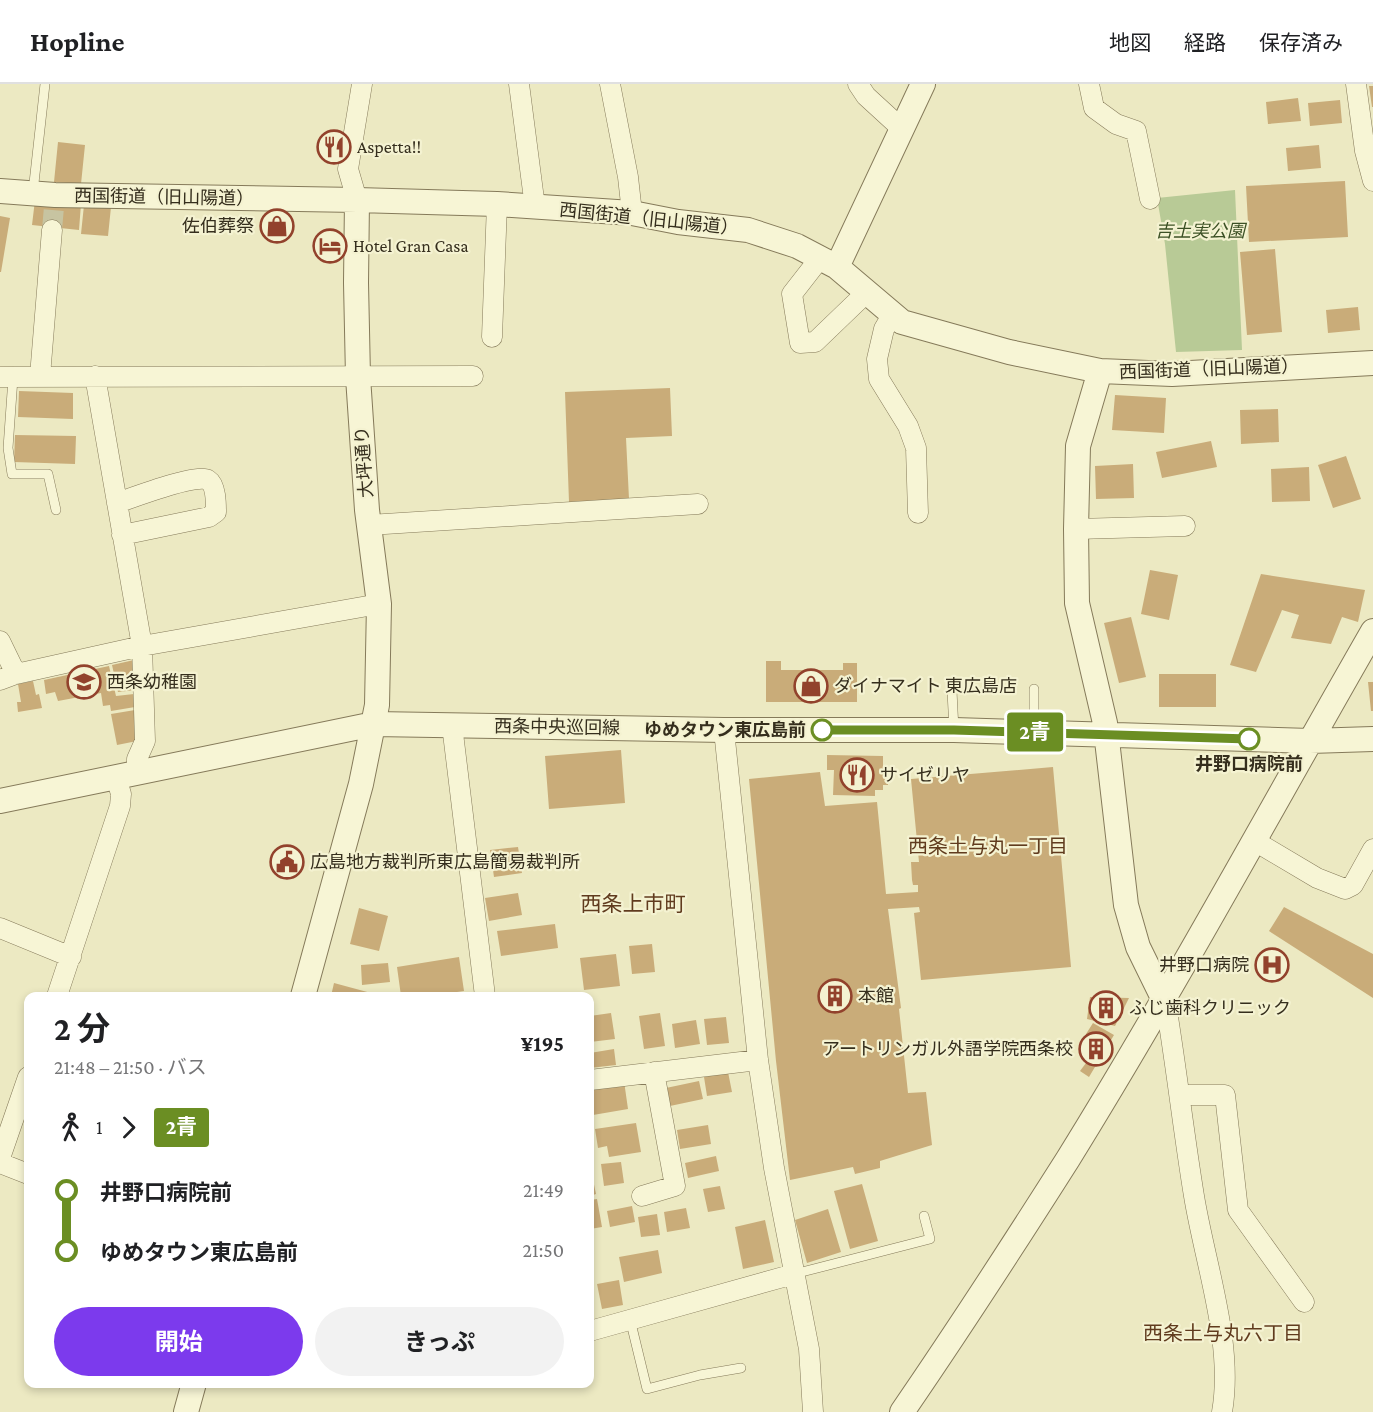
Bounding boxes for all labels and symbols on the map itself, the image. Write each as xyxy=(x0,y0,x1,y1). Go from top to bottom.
restaurant icon: Aspetta!! xyxy=(316,129,352,165)
place label: Aspetta!! xyxy=(357,137,421,157)
street label: 西国街道（旧山陽道） xyxy=(74,185,254,209)
street label: 西国街道（旧山陽道） xyxy=(558,200,740,238)
shop icon: 佐伯葬祭 xyxy=(259,208,295,244)
place label: 佐伯葬祭 xyxy=(182,216,254,236)
park label: 吉土実公園 xyxy=(1155,221,1248,241)
hotel icon: Hotel Gran Casa xyxy=(312,228,348,264)
place label: Hotel Gran Casa xyxy=(353,236,469,256)
street label: 西国街道（旧山陽道） xyxy=(1119,356,1299,382)
street label: 大坪通り xyxy=(352,425,376,499)
school or university icon: 西条幼稚園 xyxy=(66,664,102,700)
shop icon: ダイナマイト 東広島店 xyxy=(793,668,829,704)
place label: 西条幼稚園 xyxy=(107,672,197,692)
place label: ダイナマイト 東広島店 xyxy=(834,676,1017,696)
line badge: 2青 xyxy=(1008,712,1062,752)
street label: 西条中央巡回線 xyxy=(494,716,620,738)
marker: ゆめタウン東広島前 xyxy=(811,719,833,741)
place label: ゆめタウン東広島前 xyxy=(644,720,806,740)
marker: 井野口病院前 xyxy=(1238,728,1260,750)
place label: 井野口病院前 xyxy=(1195,754,1303,774)
restaurant icon: サイゼリヤ xyxy=(839,757,875,793)
place label: サイゼリヤ xyxy=(880,765,970,785)
district label: 西条土与丸一丁目 xyxy=(908,835,1068,857)
public building icon: 広島地方裁判所東広島簡易裁判所 xyxy=(269,844,305,880)
place label: 広島地方裁判所東広島簡易裁判所 xyxy=(310,852,580,872)
district label: 西条上市町 xyxy=(581,892,686,916)
hospital icon: 井野口病院 xyxy=(1254,947,1290,983)
place label: 井野口病院 xyxy=(1159,955,1249,975)
building icon: 本館 xyxy=(817,978,853,1014)
place label: 本館 xyxy=(858,986,894,1006)
building icon: ふじ歯科クリニック xyxy=(1088,990,1124,1026)
place label: ふじ歯科クリニック xyxy=(1129,998,1291,1018)
building icon: アートリンガル外語学院西条校 xyxy=(1078,1031,1114,1067)
place label: アートリンガル外語学院西条校 xyxy=(822,1039,1073,1059)
district label: 西条土与丸六丁目 xyxy=(1143,1322,1303,1344)

